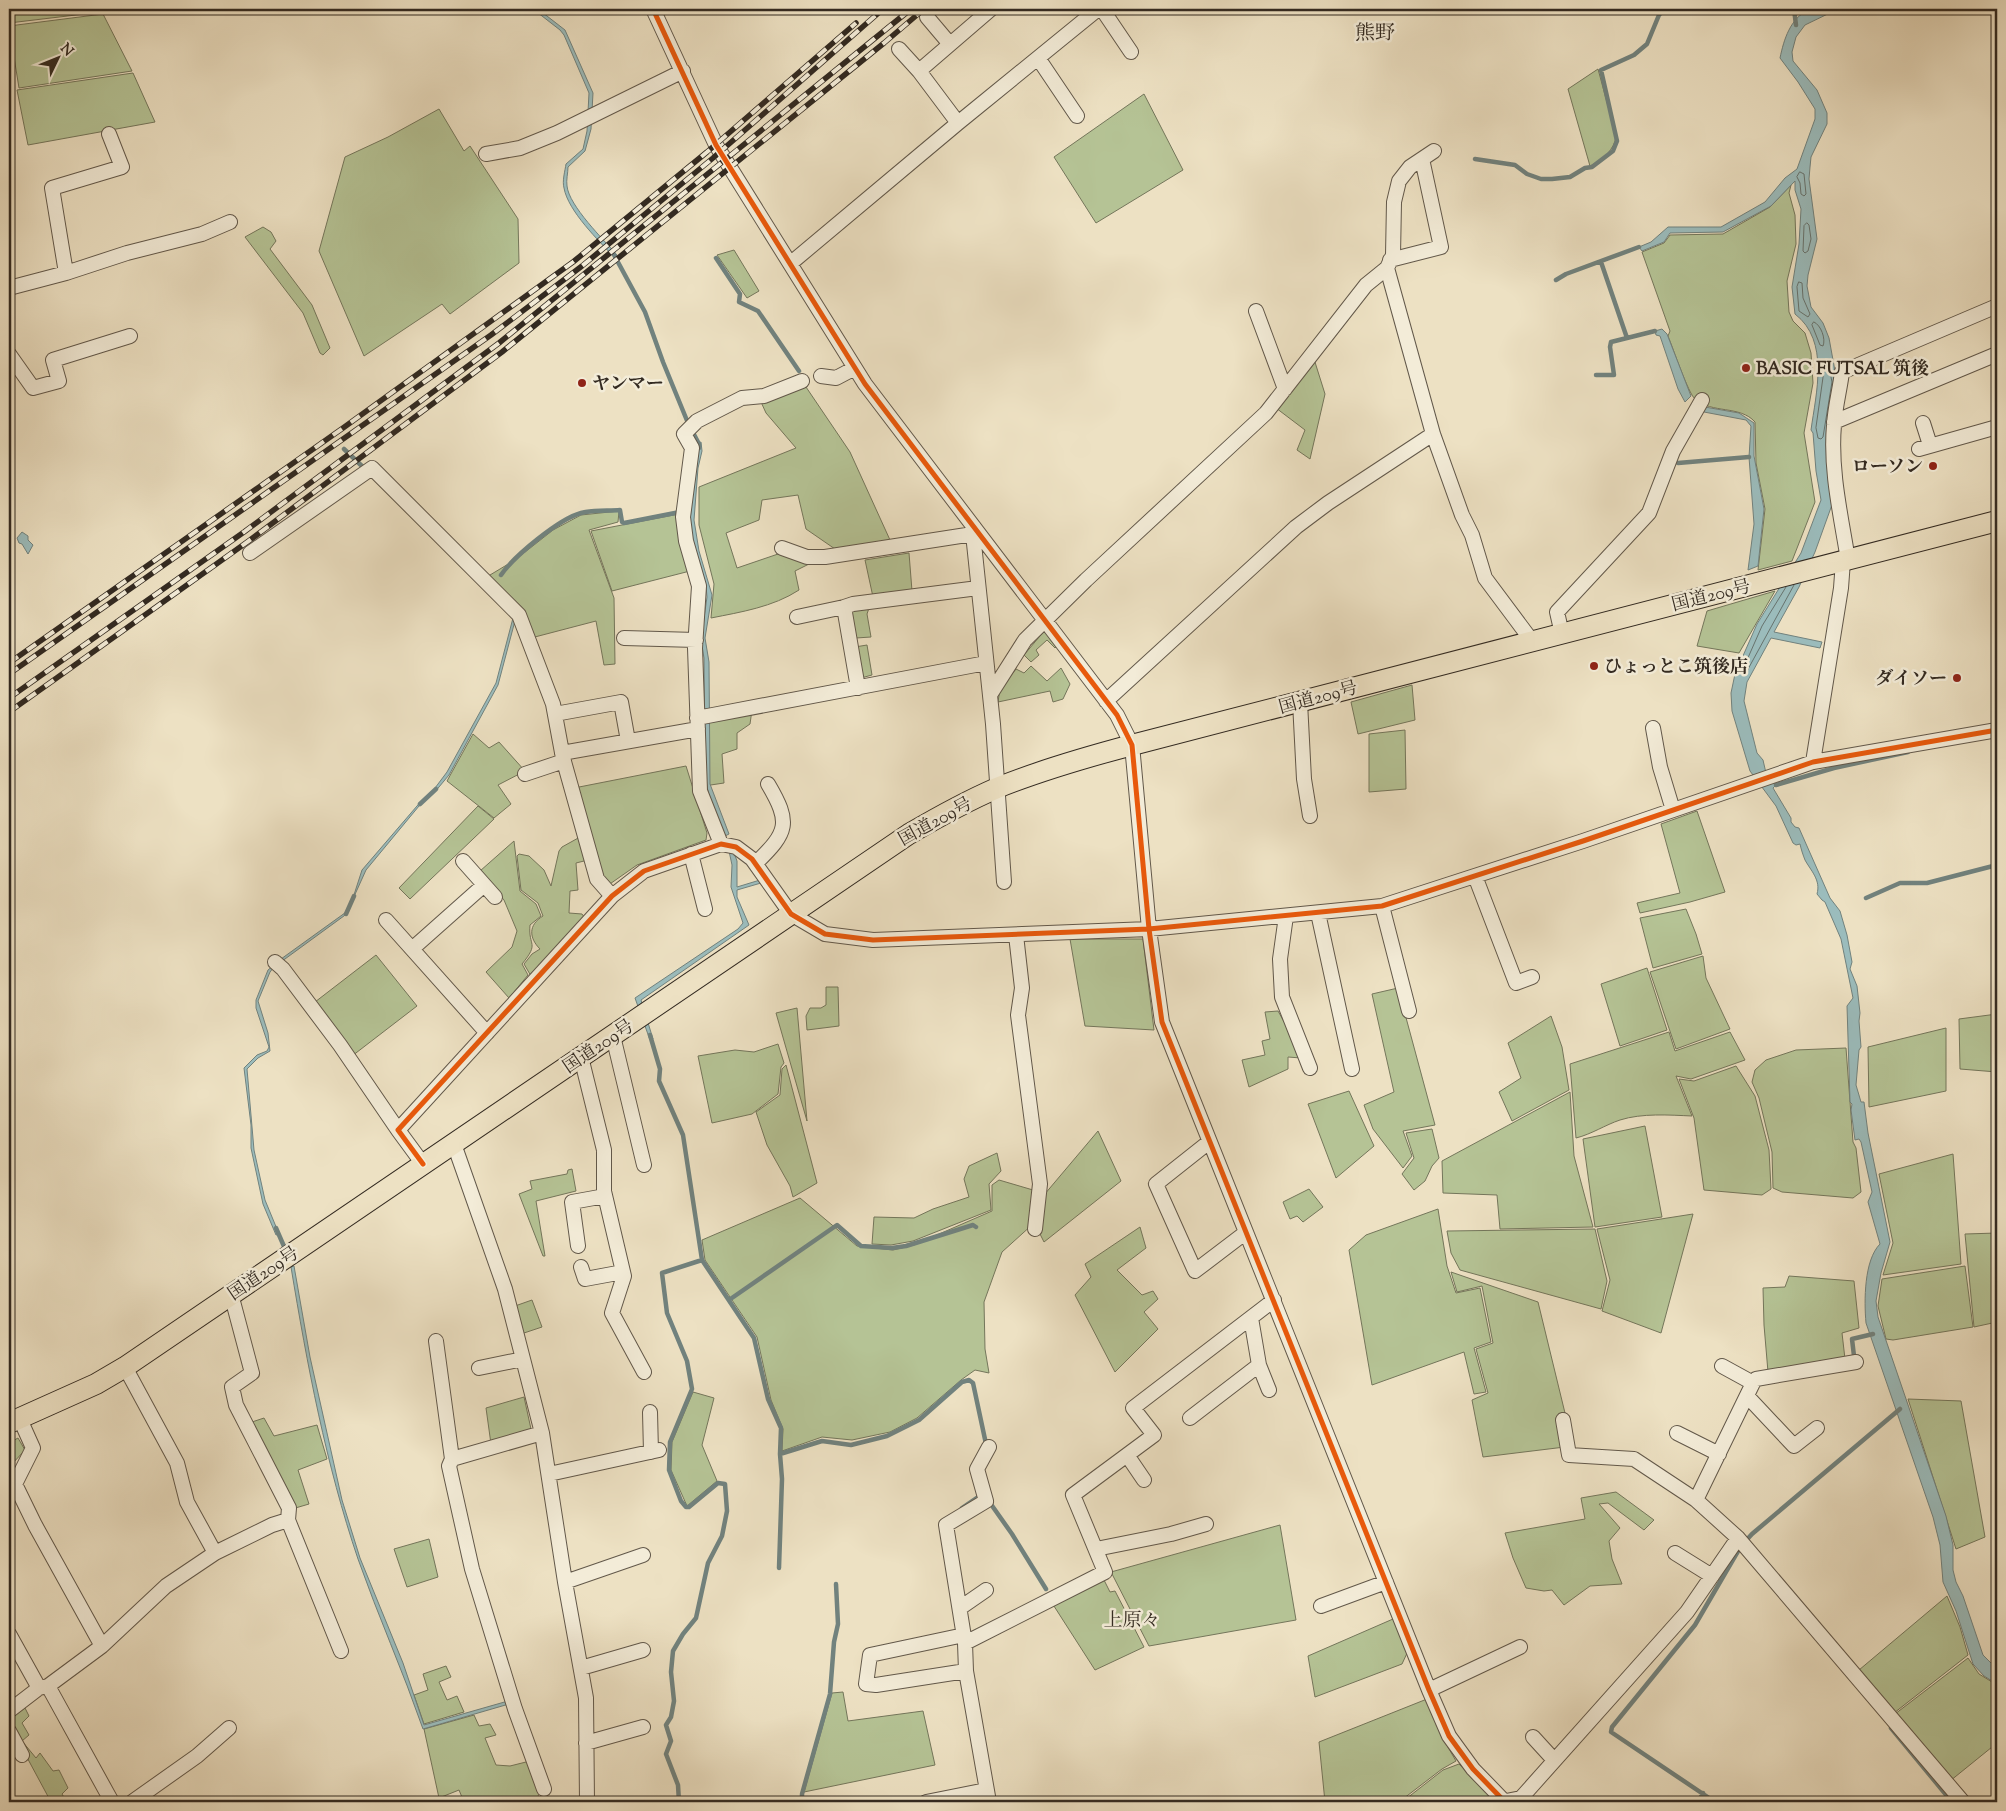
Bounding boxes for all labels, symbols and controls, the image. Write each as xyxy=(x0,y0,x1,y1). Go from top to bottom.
district label: 熊野 xyxy=(1355,20,1395,49)
north arrow xyxy=(32,32,82,82)
text: N xyxy=(55,40,77,61)
place label: BASIC FUTSAL 筑後 xyxy=(1756,357,1929,383)
marker: BASIC FUTSAL 筑後 xyxy=(1740,362,1752,374)
place label: ヤンマー xyxy=(592,372,664,398)
marker: ヤンマー xyxy=(576,377,588,389)
place label: ローソン xyxy=(1852,455,1923,481)
marker: ローソン xyxy=(1927,460,1939,472)
street label: 国道209号 xyxy=(1669,575,1754,619)
place label: ひょっとこ筑後店 xyxy=(1604,655,1748,681)
marker: ひょっとこ筑後店 xyxy=(1588,660,1600,672)
place label: ダイソー xyxy=(1875,667,1947,693)
marker: ダイソー xyxy=(1951,672,1963,684)
street label: 国道209号 xyxy=(1276,676,1361,722)
street label: 国道209号 xyxy=(894,792,978,854)
street label: 国道209号 xyxy=(558,1014,640,1081)
street label: 国道209号 xyxy=(223,1241,305,1308)
district label: 上原々 xyxy=(1103,1608,1161,1635)

